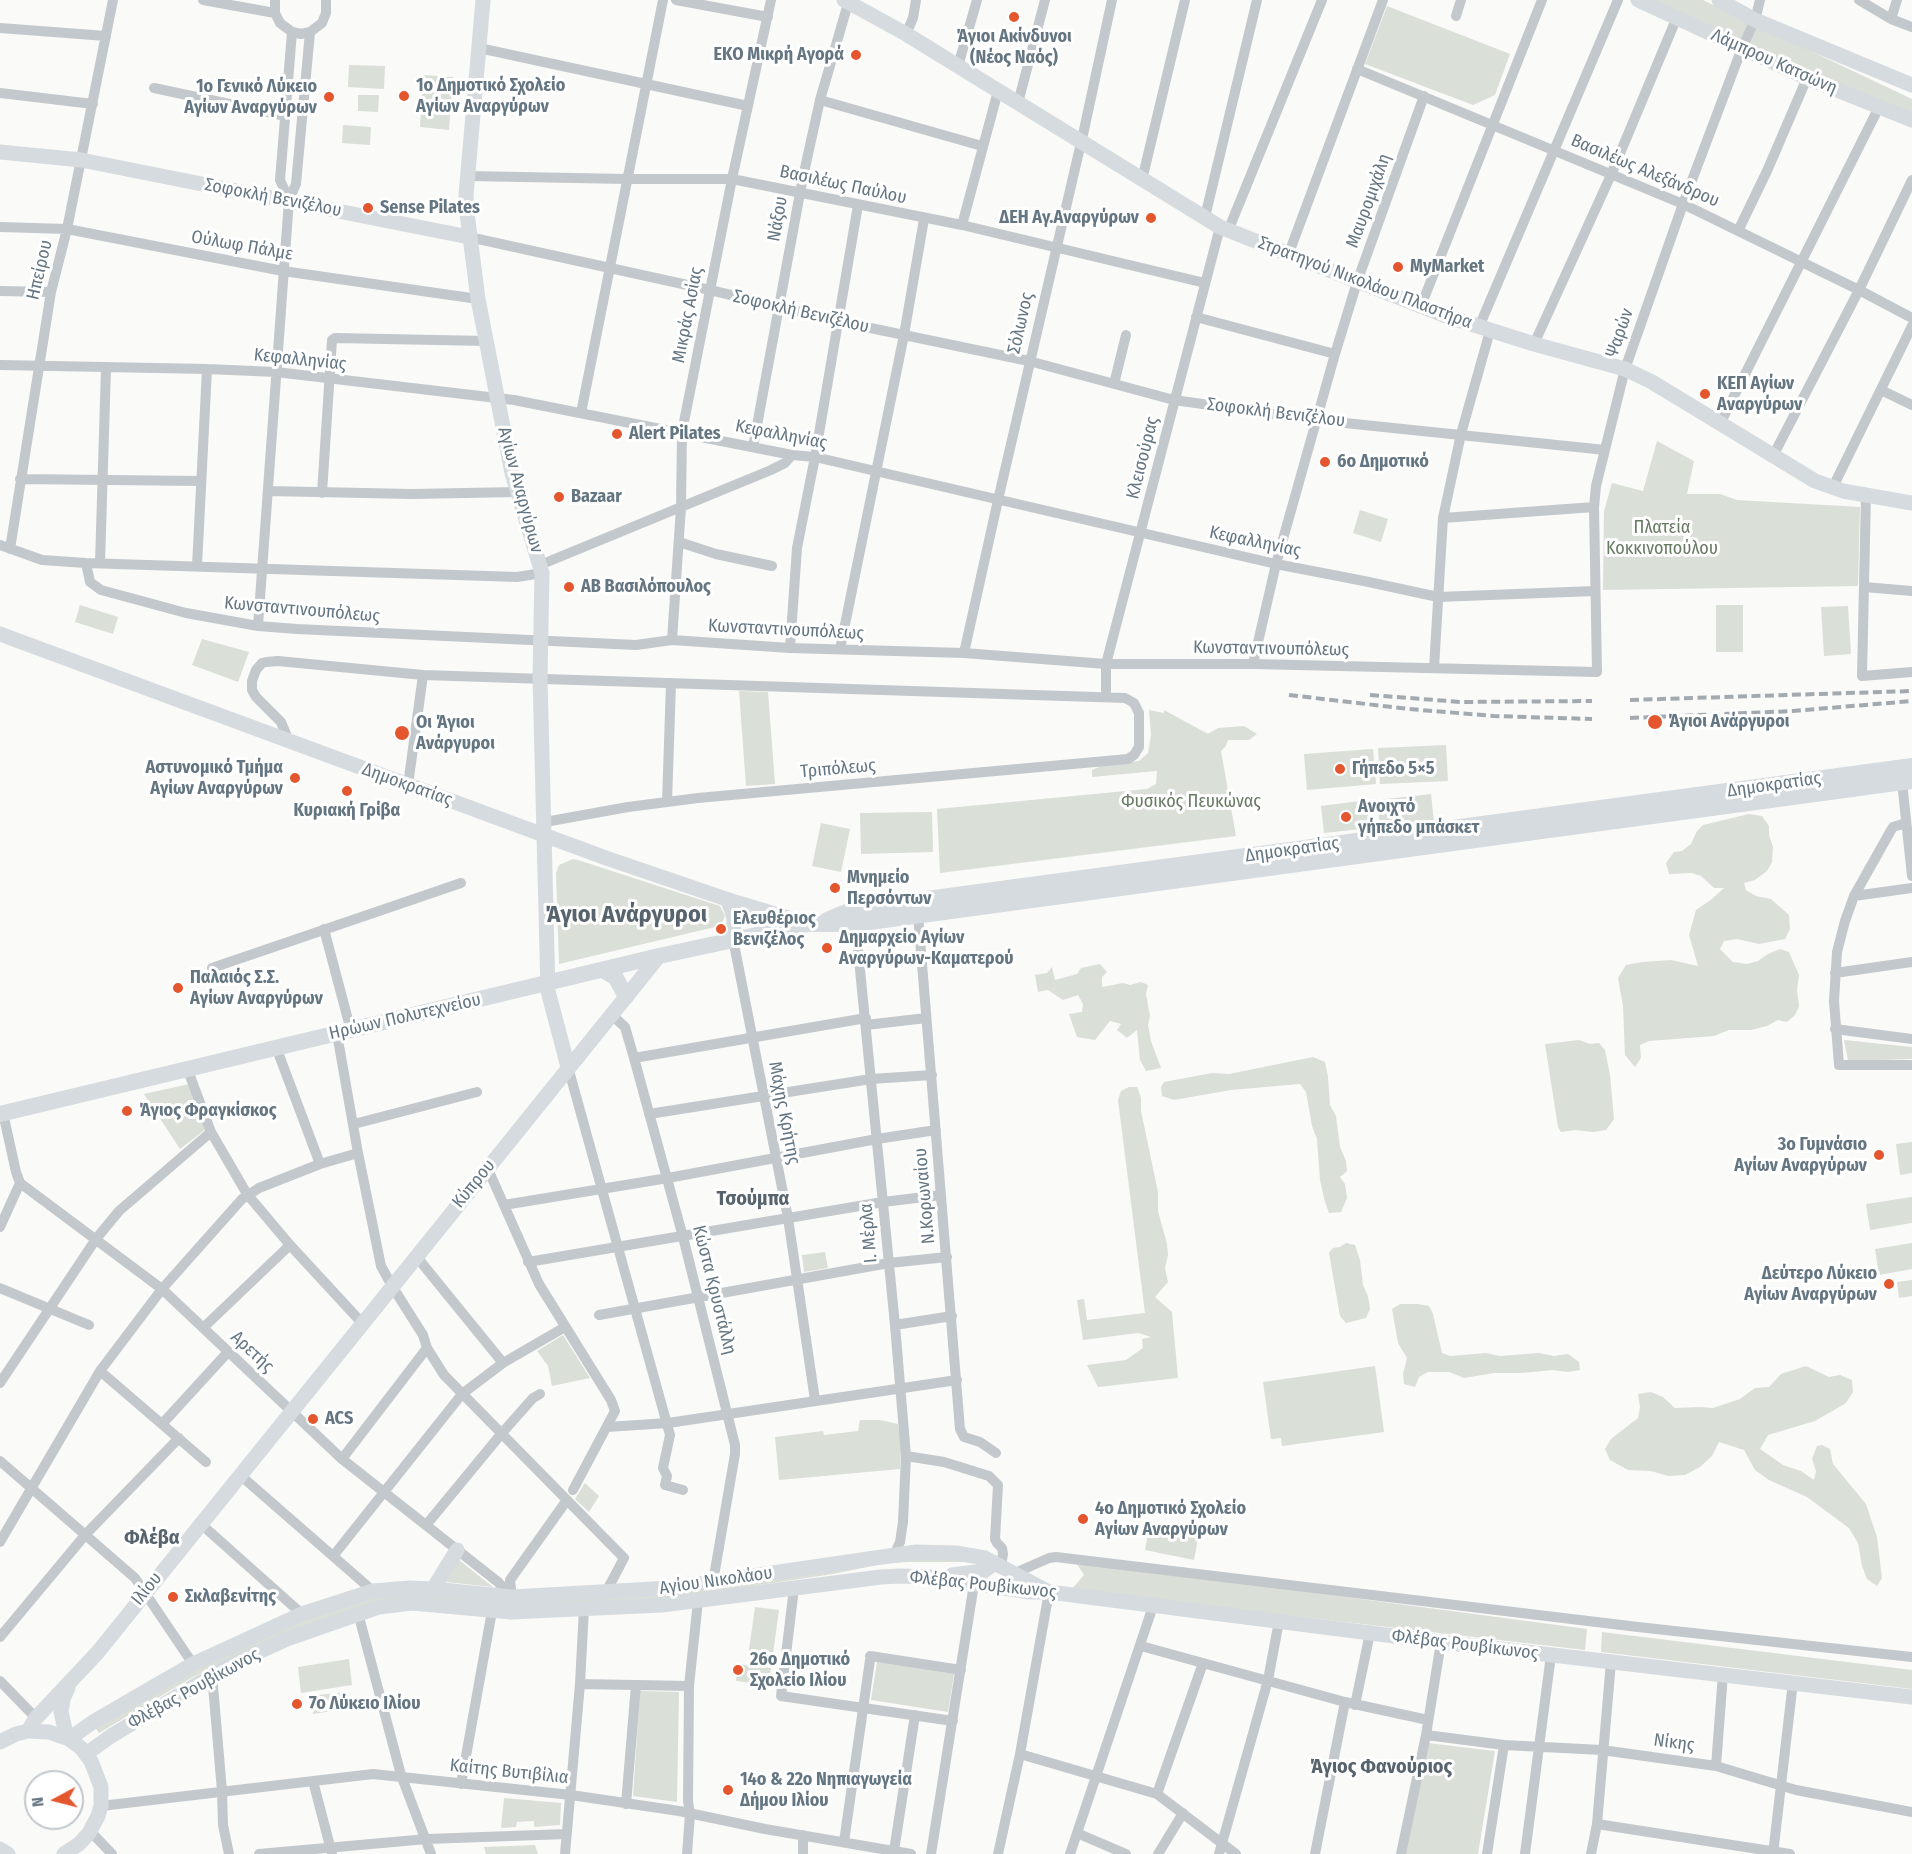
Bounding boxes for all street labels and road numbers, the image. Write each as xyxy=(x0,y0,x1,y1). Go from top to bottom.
street label: Λάμπρου Κατσώνη xyxy=(1708,25,1840,99)
street label: Βασιλέως Αλεξάνδρου xyxy=(1567,130,1723,212)
street label: Μαυρομιχάλη xyxy=(1342,151,1396,251)
street label: Βασιλέως Παύλου xyxy=(778,161,908,209)
street label: Σοφοκλή Βενιζέλου xyxy=(203,174,343,222)
street label: Νάξου xyxy=(763,195,793,243)
street label: Ούλωφ Πάλμε xyxy=(190,226,294,266)
street label: Στρατηγού Νικολάου Πλαστήρα xyxy=(1255,232,1475,334)
street label: Ηπείρου xyxy=(23,238,57,302)
street label: Μικράς Ασίας xyxy=(668,265,708,365)
street label: Σοφοκλή Βενιζέλου xyxy=(731,286,871,338)
street label: Σόλωνος xyxy=(1003,290,1039,356)
street label: Ψαρών xyxy=(1602,306,1638,360)
street label: Κεφαλληνίας xyxy=(253,344,347,376)
street label: Σοφοκλή Βενιζέλου xyxy=(1206,394,1346,432)
street label: Κλεισούρας xyxy=(1122,414,1164,502)
street label: Κεφαλληνίας xyxy=(733,416,829,454)
street label: Αγίων Αναργύρων xyxy=(493,425,547,555)
street label: Κεφαλληνίας xyxy=(1207,522,1303,562)
street label: Κωνσταντινουπόλεως xyxy=(223,592,381,628)
street label: Κωνσταντινουπόλεως xyxy=(708,615,864,645)
street label: Κωνσταντινουπόλεως xyxy=(1193,637,1349,661)
street label: Τριπόλεως xyxy=(799,755,877,783)
street label: Δημοκρατίας xyxy=(359,759,455,811)
street label: Δημοκρατίας xyxy=(1726,768,1822,802)
street label: Δημοκρατίας xyxy=(1244,833,1340,867)
street label: Ηρώων Πολυτεχνείου xyxy=(327,989,483,1045)
street label: Μάχης Κρήτης xyxy=(763,1060,805,1166)
street label: Ν.Κορωναίου xyxy=(910,1147,940,1245)
street label: Κύπρου xyxy=(448,1155,500,1213)
street label: Ι. Μέρλα xyxy=(856,1202,882,1264)
street label: Κώστα Κρυστάλλη xyxy=(688,1223,740,1357)
street label: Αρετής xyxy=(226,1327,278,1377)
street label: Αγίου Νικολάου xyxy=(658,1562,774,1600)
street label: Φλέβας Ρουβίκωνος xyxy=(909,1567,1057,1603)
street label: Ιλίου xyxy=(127,1568,167,1610)
street label: Φλέβας Ρουβίκωνος xyxy=(1391,1625,1539,1665)
street label: Φλέβας Ρουβίκωνος xyxy=(124,1644,264,1734)
street label: Νίκης xyxy=(1652,1729,1696,1757)
street label: Καίτης Βυτιβίλια xyxy=(449,1755,569,1789)

